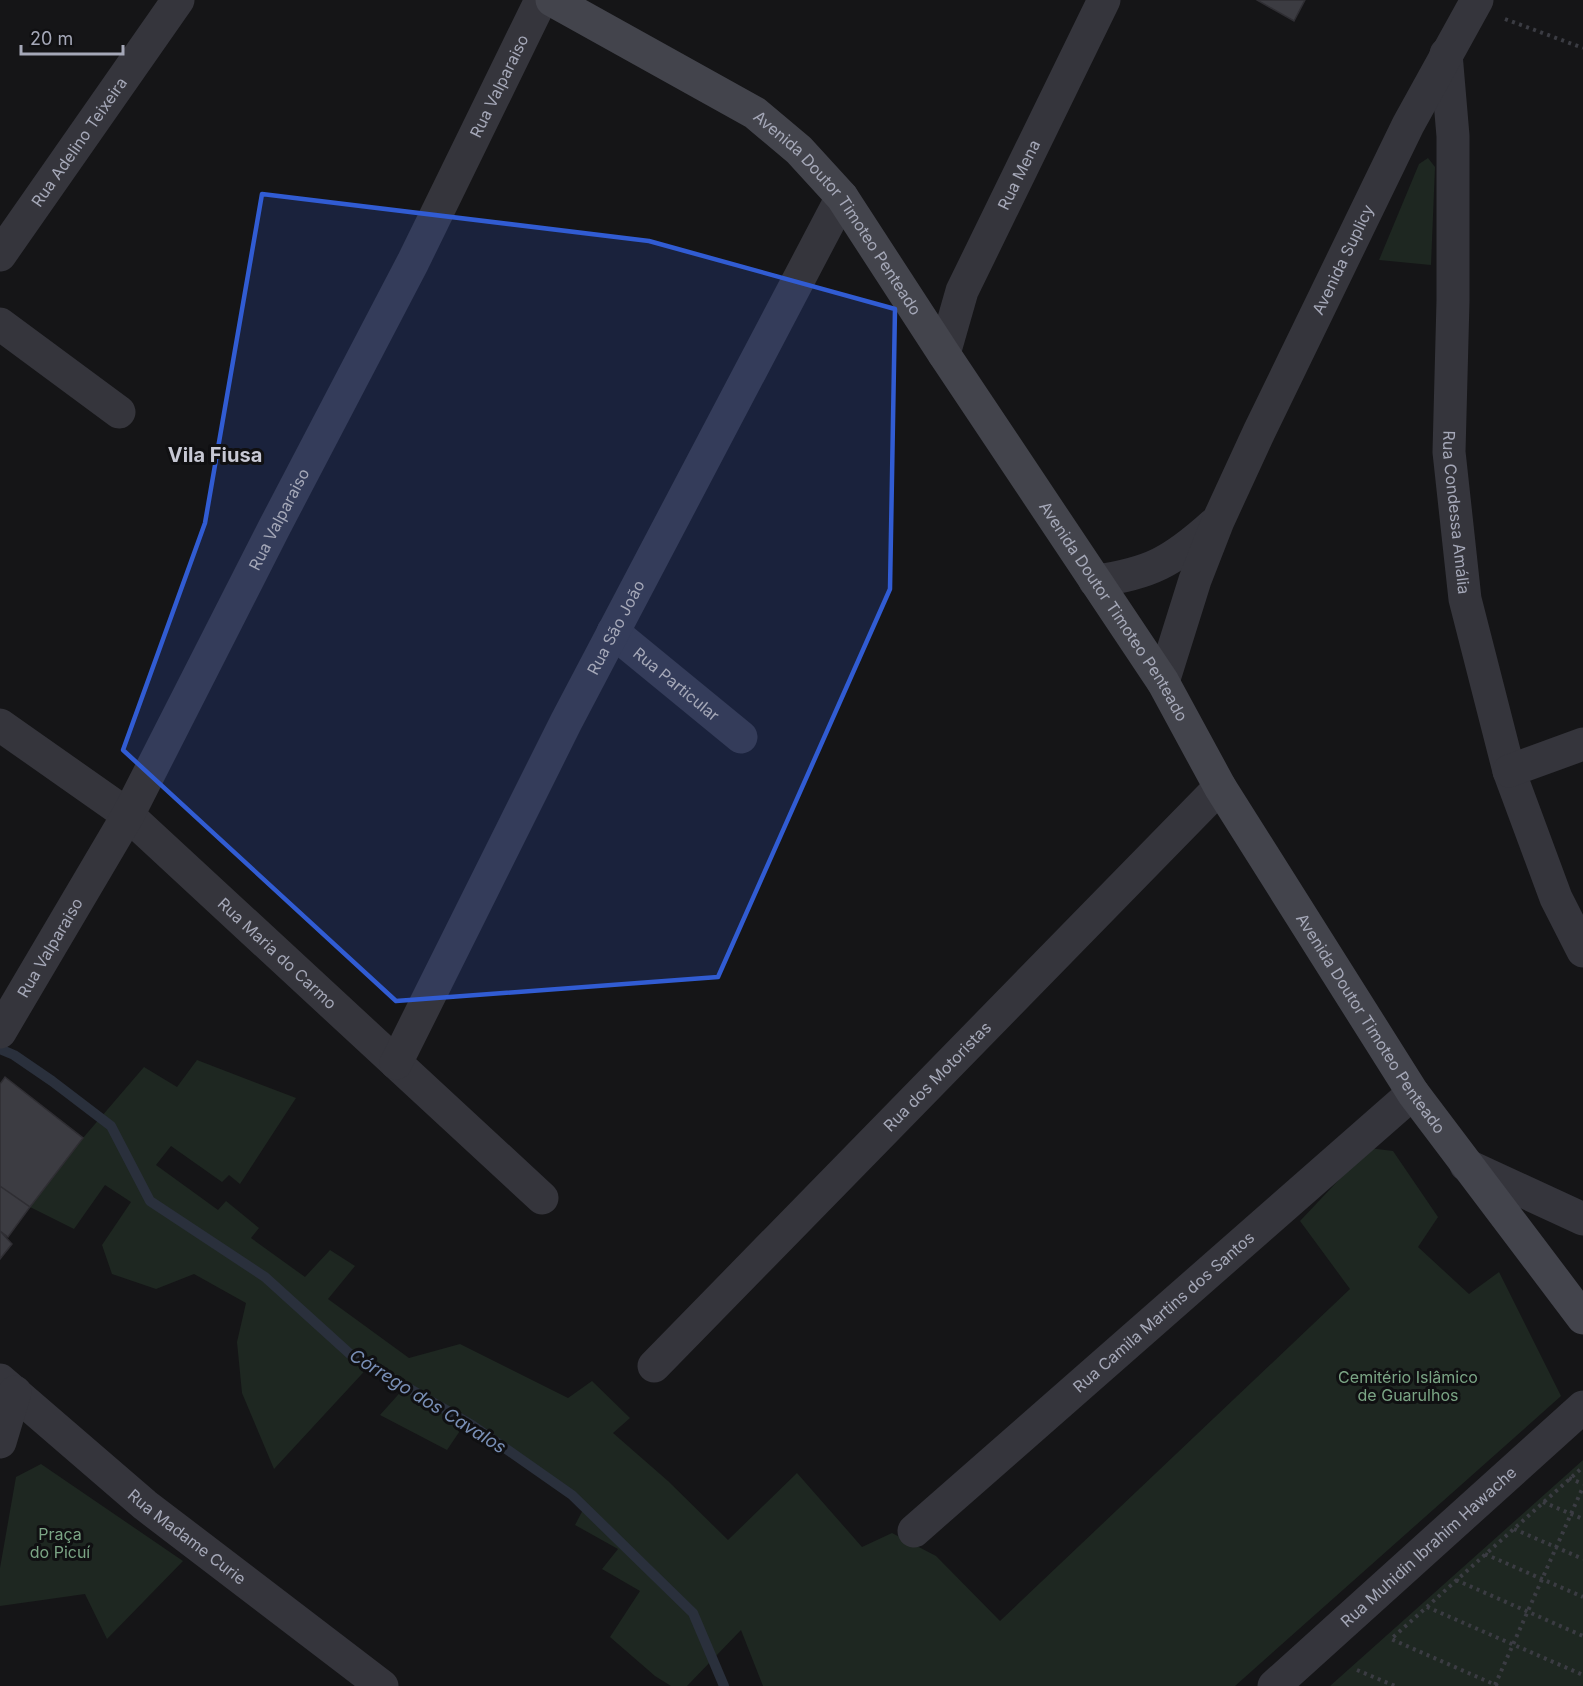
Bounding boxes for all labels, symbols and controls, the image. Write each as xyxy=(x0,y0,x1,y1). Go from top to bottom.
scale bar xyxy=(21,18,123,56)
text: 20 m xyxy=(30,28,73,49)
street label: Rua Valparaiso xyxy=(465,31,533,141)
street label: Rua Adelino Teixeira xyxy=(27,73,131,211)
street label: Avenida Doutor Timoteo Penteado xyxy=(750,106,926,319)
street label: Rua Mena xyxy=(993,136,1044,213)
street label: Avenida Suplicy xyxy=(1308,201,1378,318)
street label: Rua Condessa Amália xyxy=(1439,430,1474,595)
district label: Vila Fiusa xyxy=(168,443,262,467)
street label: Rua Valparaiso xyxy=(244,465,314,574)
street label: Avenida Doutor Timoteo Penteado xyxy=(1035,497,1192,725)
street label: Rua São João xyxy=(583,577,649,678)
street label: Rua Particular xyxy=(629,643,723,725)
street label: Rua Maria do Carmo xyxy=(214,893,341,1013)
street label: Rua Valparaiso xyxy=(13,894,87,1001)
street label: Avenida Doutor Timoteo Penteado xyxy=(1292,909,1450,1137)
street label: Rua dos Motoristas xyxy=(879,1017,995,1135)
street label: Rua Camila Martins dos Santos xyxy=(1069,1227,1258,1397)
water label: Córrego dos Cavalos xyxy=(346,1344,510,1458)
park label: Cemitério Islâmico de Guarulhos xyxy=(1338,1367,1478,1405)
street label: Rua Muhidin Ibrahim Hawache xyxy=(1336,1462,1520,1631)
street label: Rua Madame Curie xyxy=(124,1485,250,1589)
park label: Praça do Picuí xyxy=(30,1524,90,1562)

